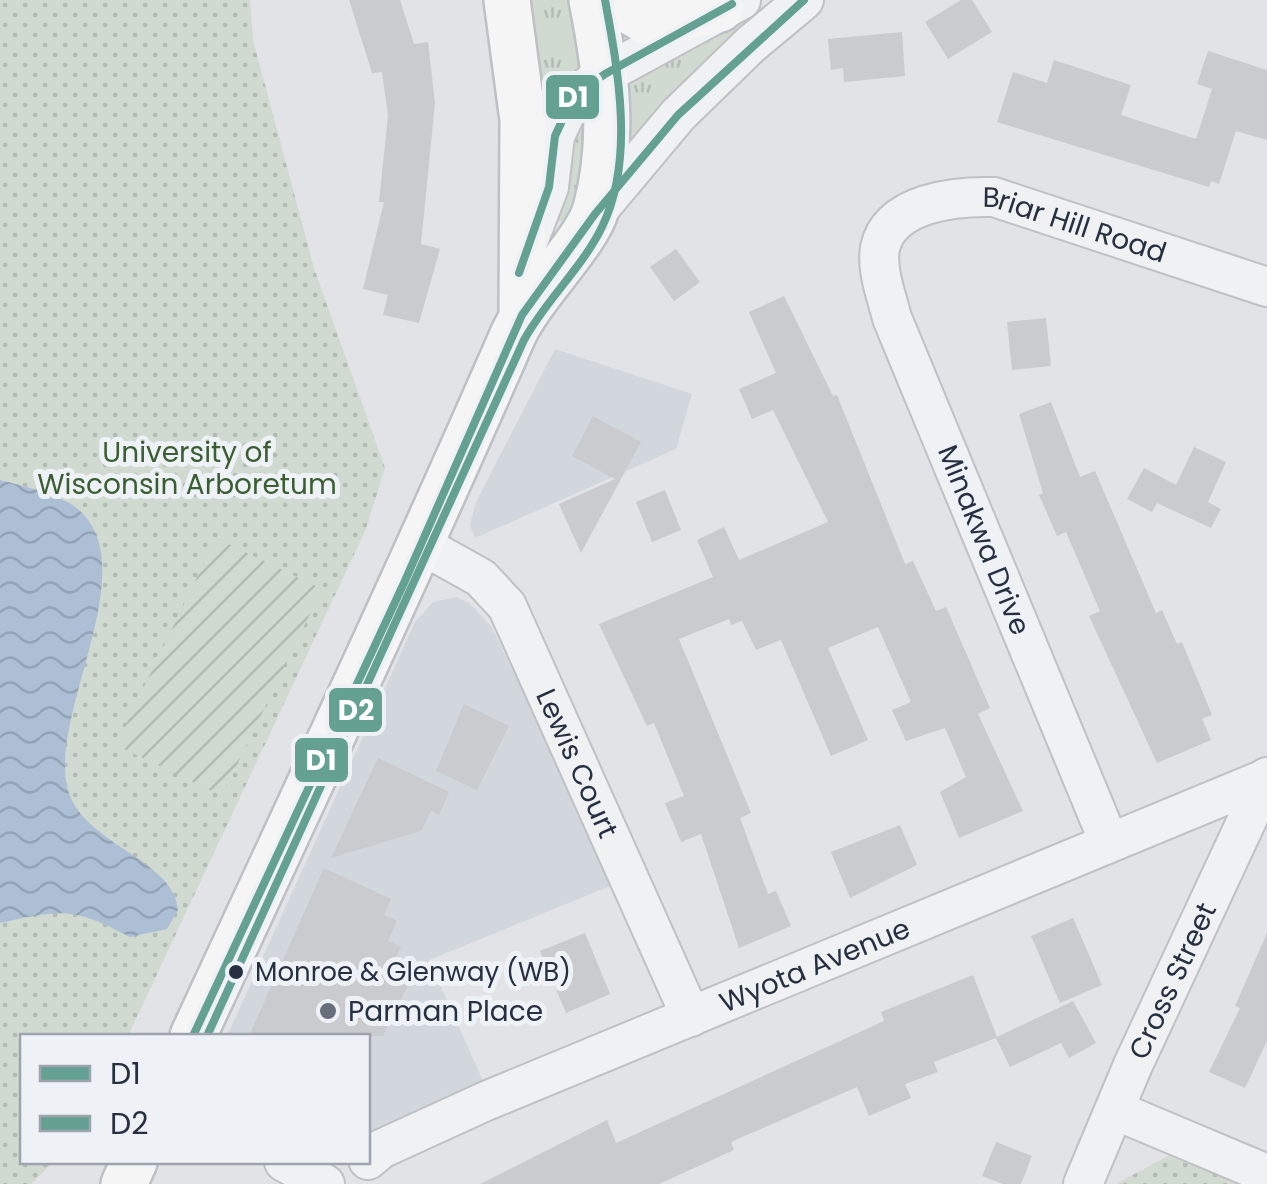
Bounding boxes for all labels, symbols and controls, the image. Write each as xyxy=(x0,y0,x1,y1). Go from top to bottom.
line badge: D1 xyxy=(544,73,601,121)
text: D1 xyxy=(558,78,588,117)
street label: Briar Hill Road xyxy=(982,177,1171,272)
park label: University of Wisconsin Arboretum xyxy=(37,433,337,504)
street label: Minakwa Drive xyxy=(928,439,1040,641)
street label: Lewis Court xyxy=(527,682,628,844)
line badge: D2 xyxy=(327,686,384,734)
text: D2 xyxy=(338,691,374,730)
line badge: D1 xyxy=(293,736,350,784)
text: D1 xyxy=(306,741,336,780)
street label: Cross Street xyxy=(1119,896,1225,1065)
street label: Wyota Avenue xyxy=(713,908,916,1022)
place label: Monroe & Glenway (WB) xyxy=(255,954,571,990)
marker: Monroe & Glenway (WB) xyxy=(226,962,246,982)
place label: Parman Place xyxy=(348,992,543,1031)
marker: Parman Place xyxy=(317,1000,339,1022)
legend xyxy=(20,1034,370,1164)
text: D1 xyxy=(110,1052,141,1095)
text: D2 xyxy=(110,1102,148,1145)

